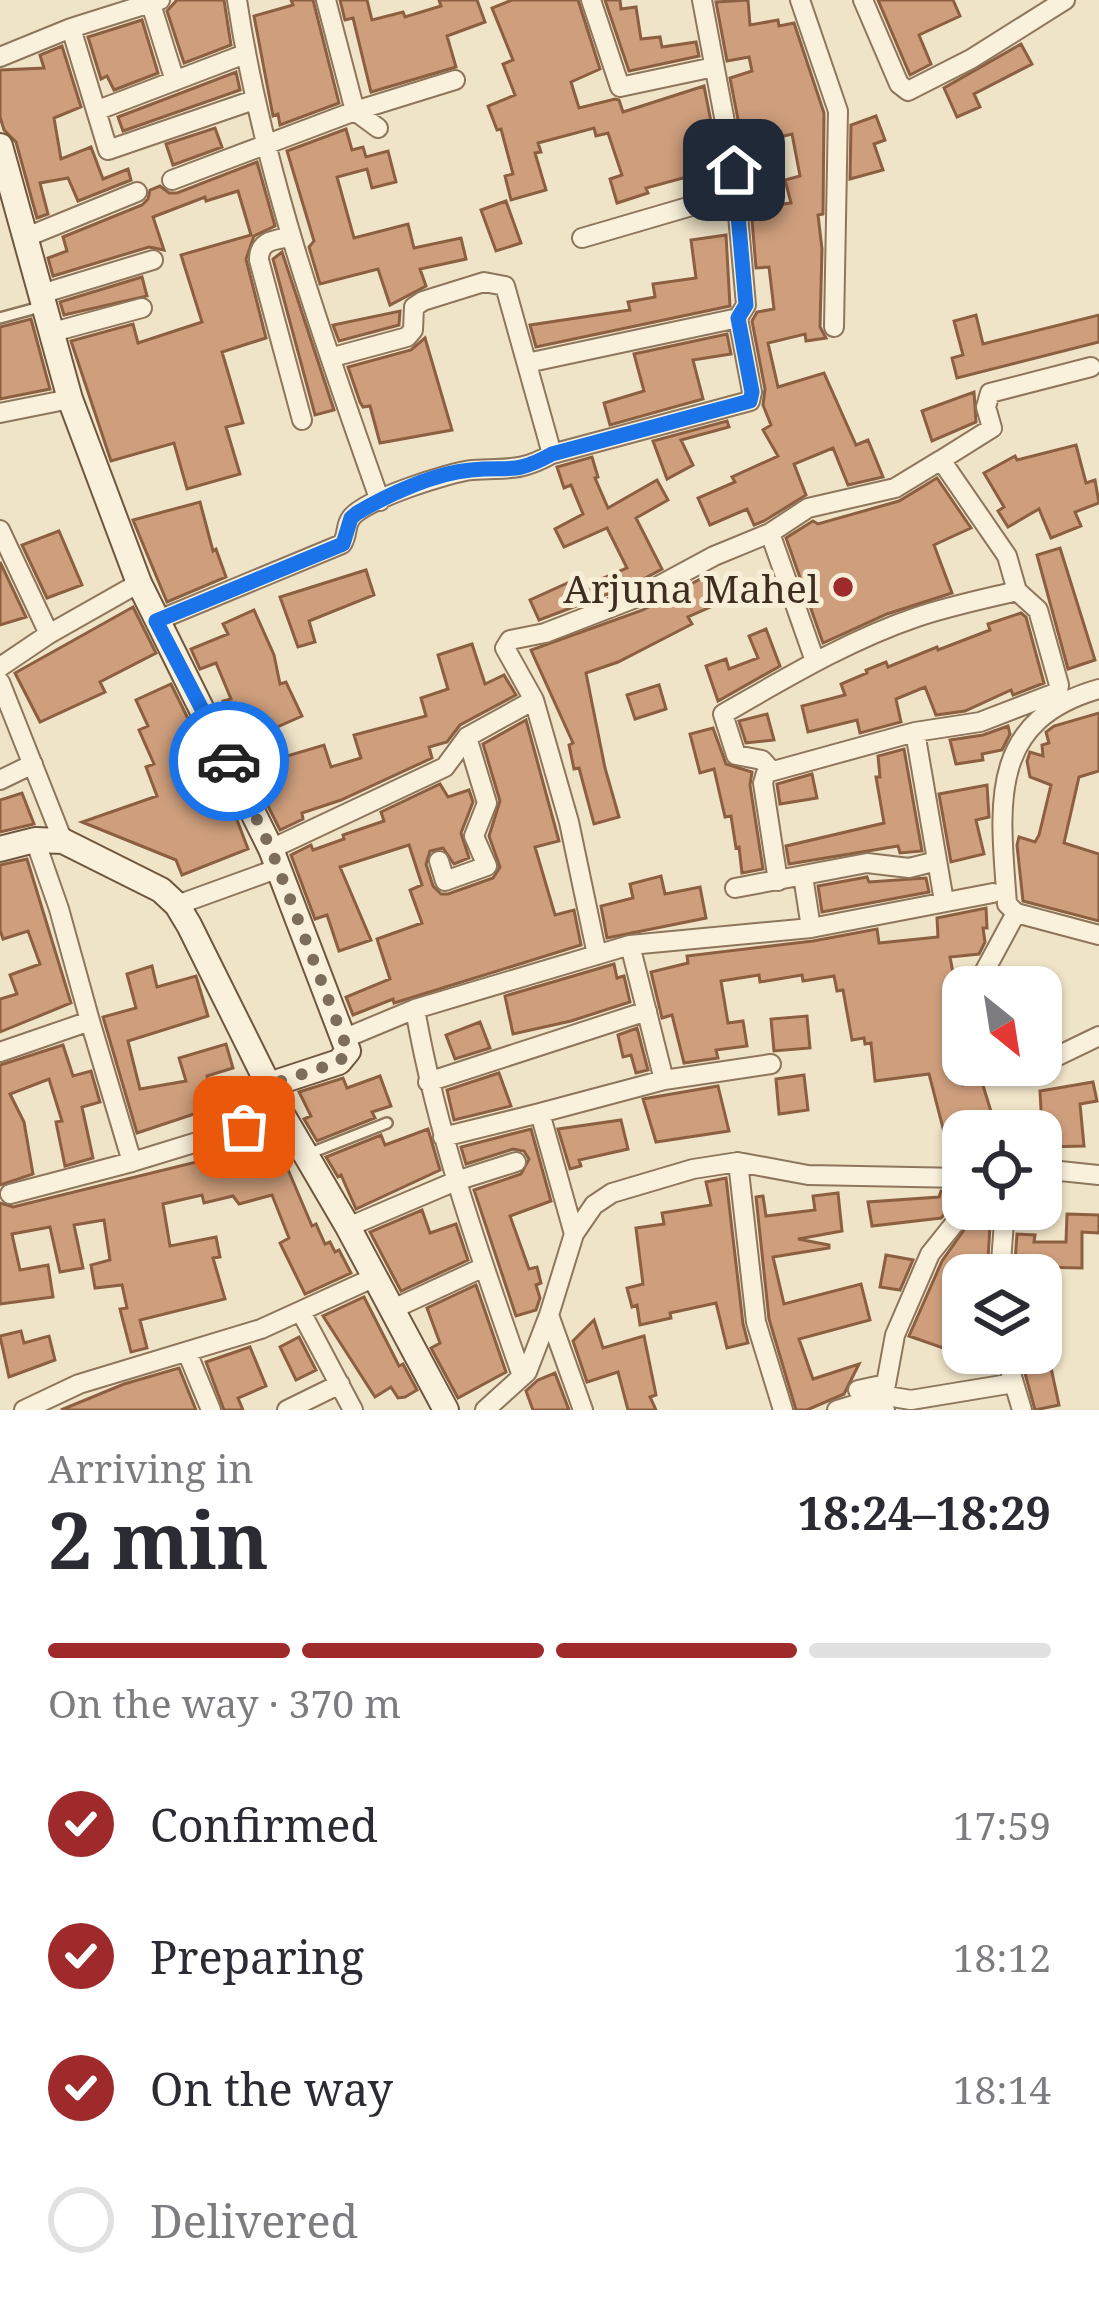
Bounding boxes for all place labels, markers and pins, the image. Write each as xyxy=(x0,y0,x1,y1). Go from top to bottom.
pin xyxy=(683,119,785,221)
place label: Arjuna Mahel xyxy=(563,561,819,614)
marker: Arjuna Mahel xyxy=(830,574,856,600)
pin xyxy=(193,1076,295,1178)

